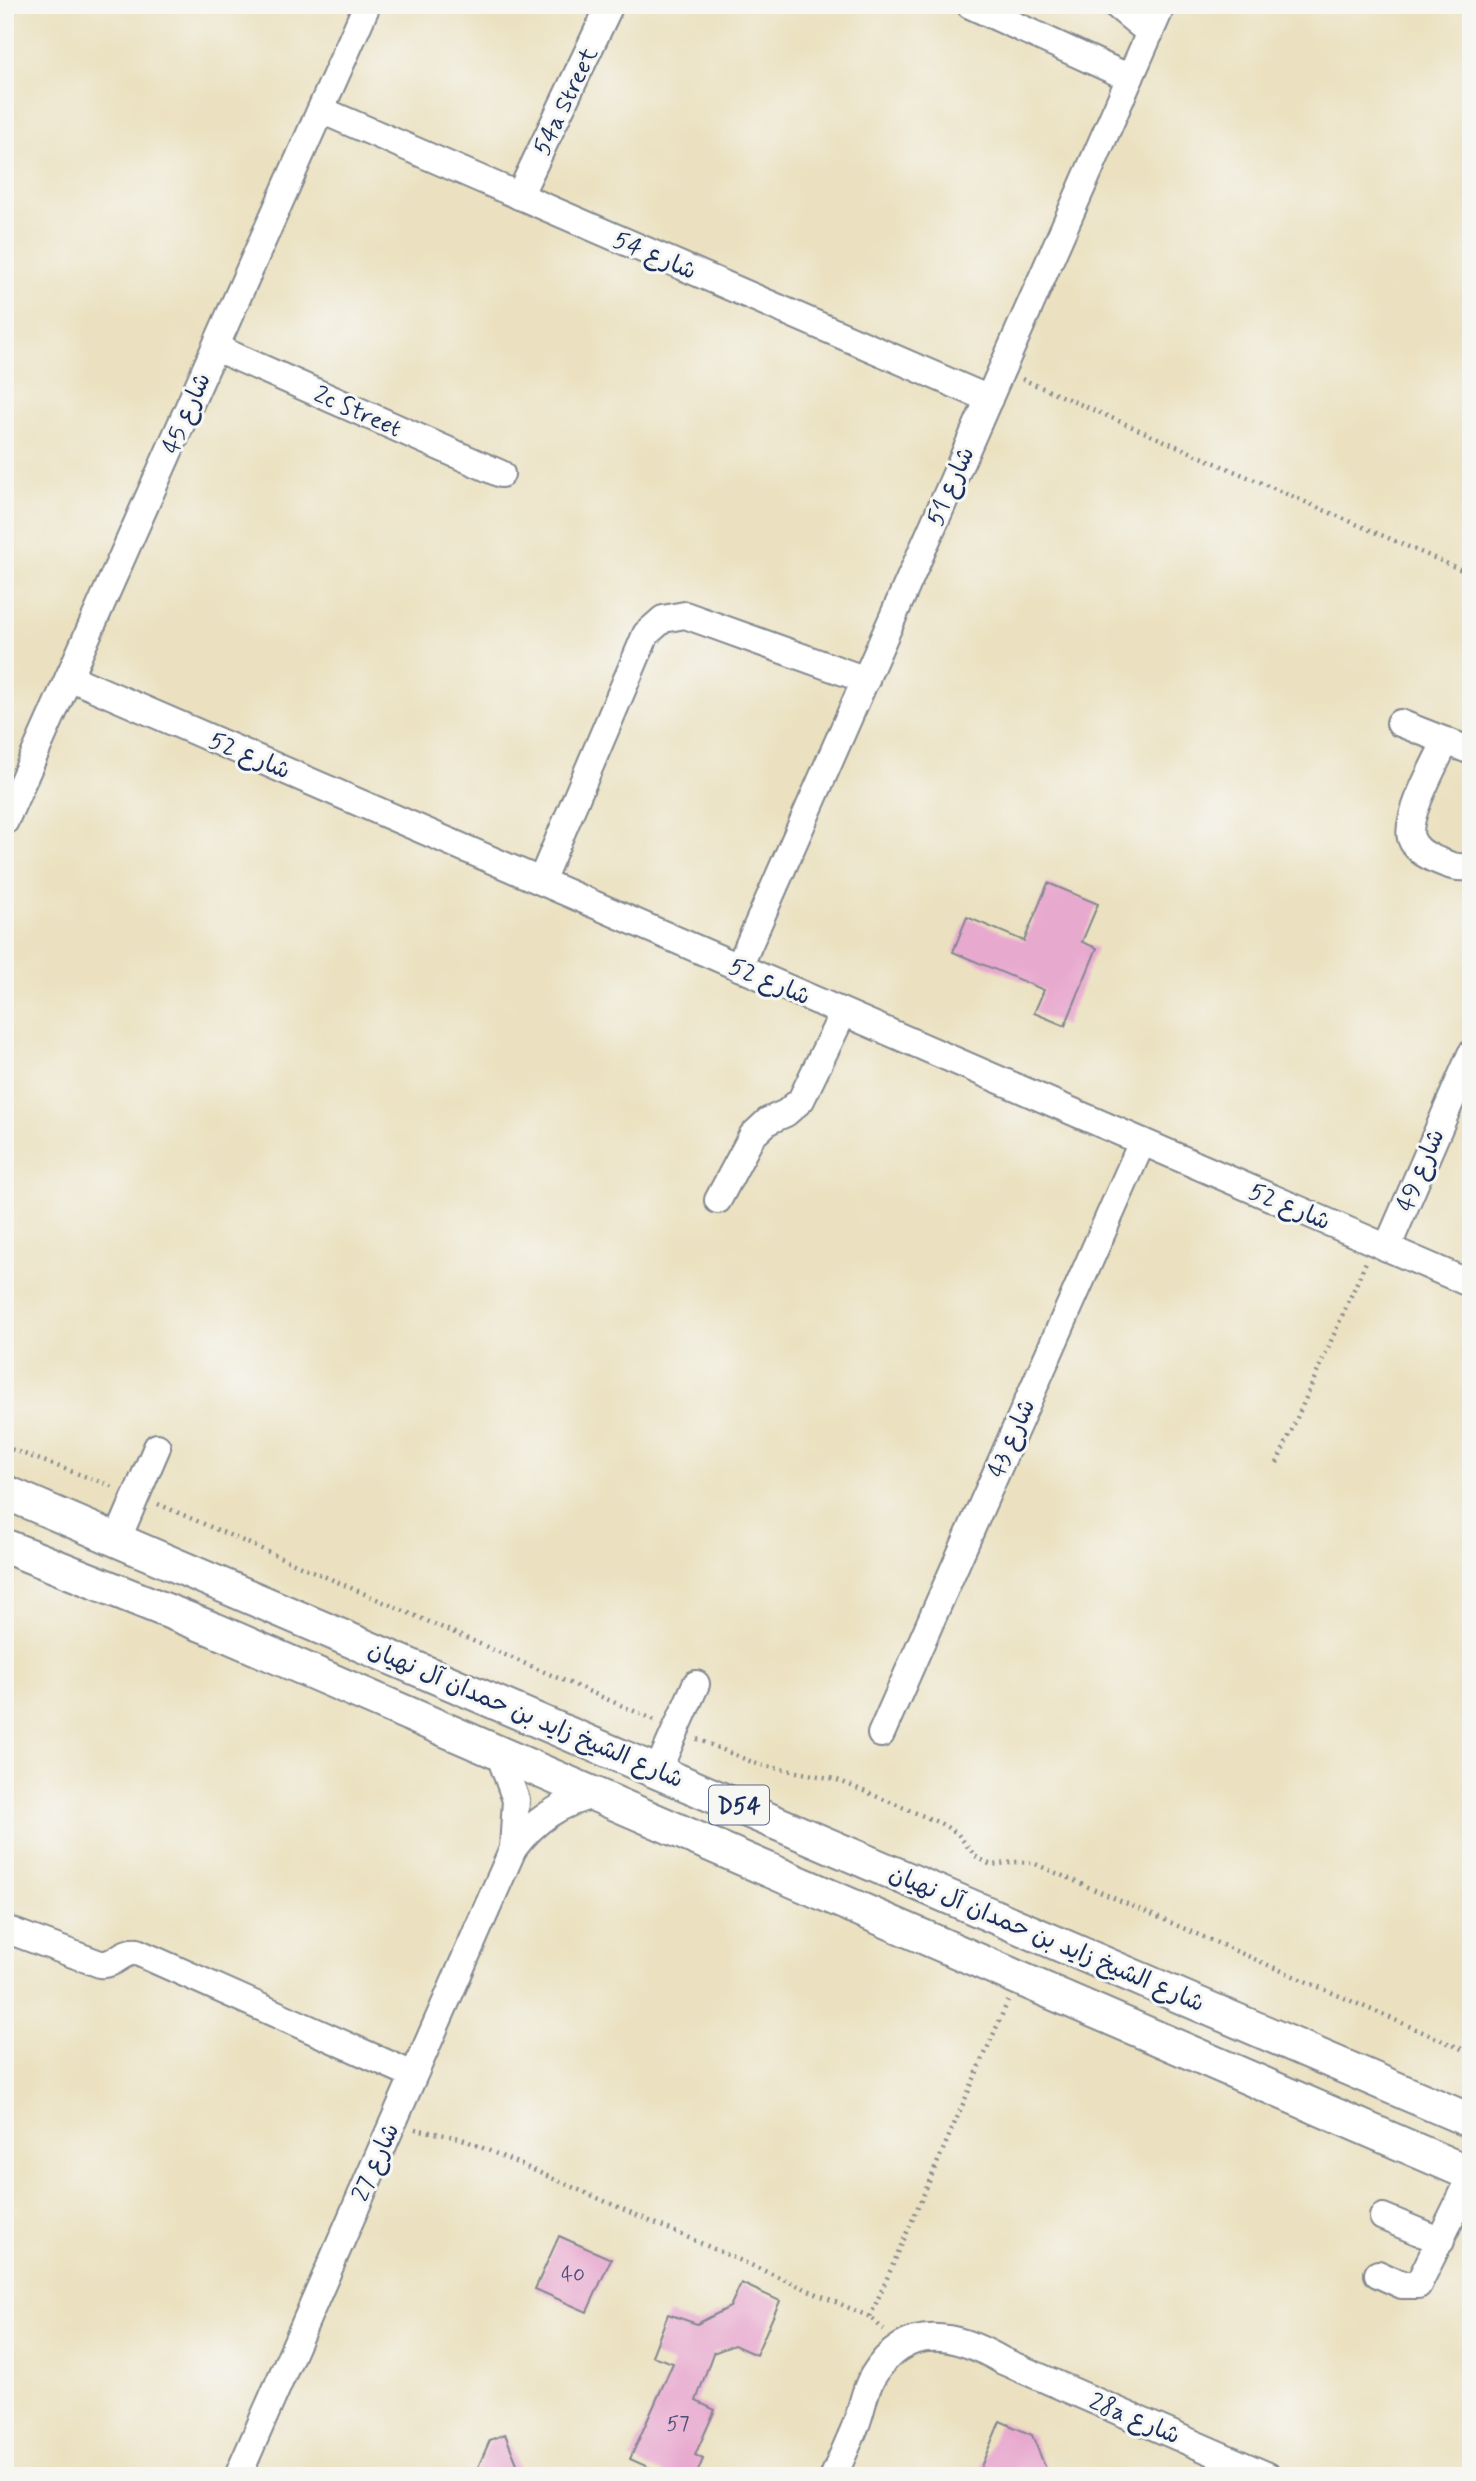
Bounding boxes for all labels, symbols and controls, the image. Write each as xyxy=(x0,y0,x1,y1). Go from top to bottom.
street label: 54a Street xyxy=(527,43,606,161)
street label: شارع 54 xyxy=(608,225,701,288)
street label: شارع 45 xyxy=(156,368,219,459)
street label: 2c Street xyxy=(309,379,406,445)
street label: شارع 51 xyxy=(920,442,982,531)
street label: شارع 52 xyxy=(204,725,295,787)
street label: شارع 52 xyxy=(724,951,815,1013)
street label: شارع 49 xyxy=(1390,1125,1453,1217)
street label: شارع 52 xyxy=(1244,1176,1335,1238)
street label: شارع 43 xyxy=(981,1395,1043,1483)
street label: شارع الشيخ زايد بن حمدان آل نهيان xyxy=(363,1635,688,1796)
road number: D54 xyxy=(709,1786,769,1824)
street label: شارع الشيخ زايد بن حمدان آل نهيان xyxy=(884,1859,1209,2020)
street label: شارع 27 xyxy=(345,2119,407,2206)
house number: 40 xyxy=(561,2261,585,2289)
street label: 28a شارع xyxy=(1084,2386,1185,2452)
house number: 57 xyxy=(666,2410,690,2438)

